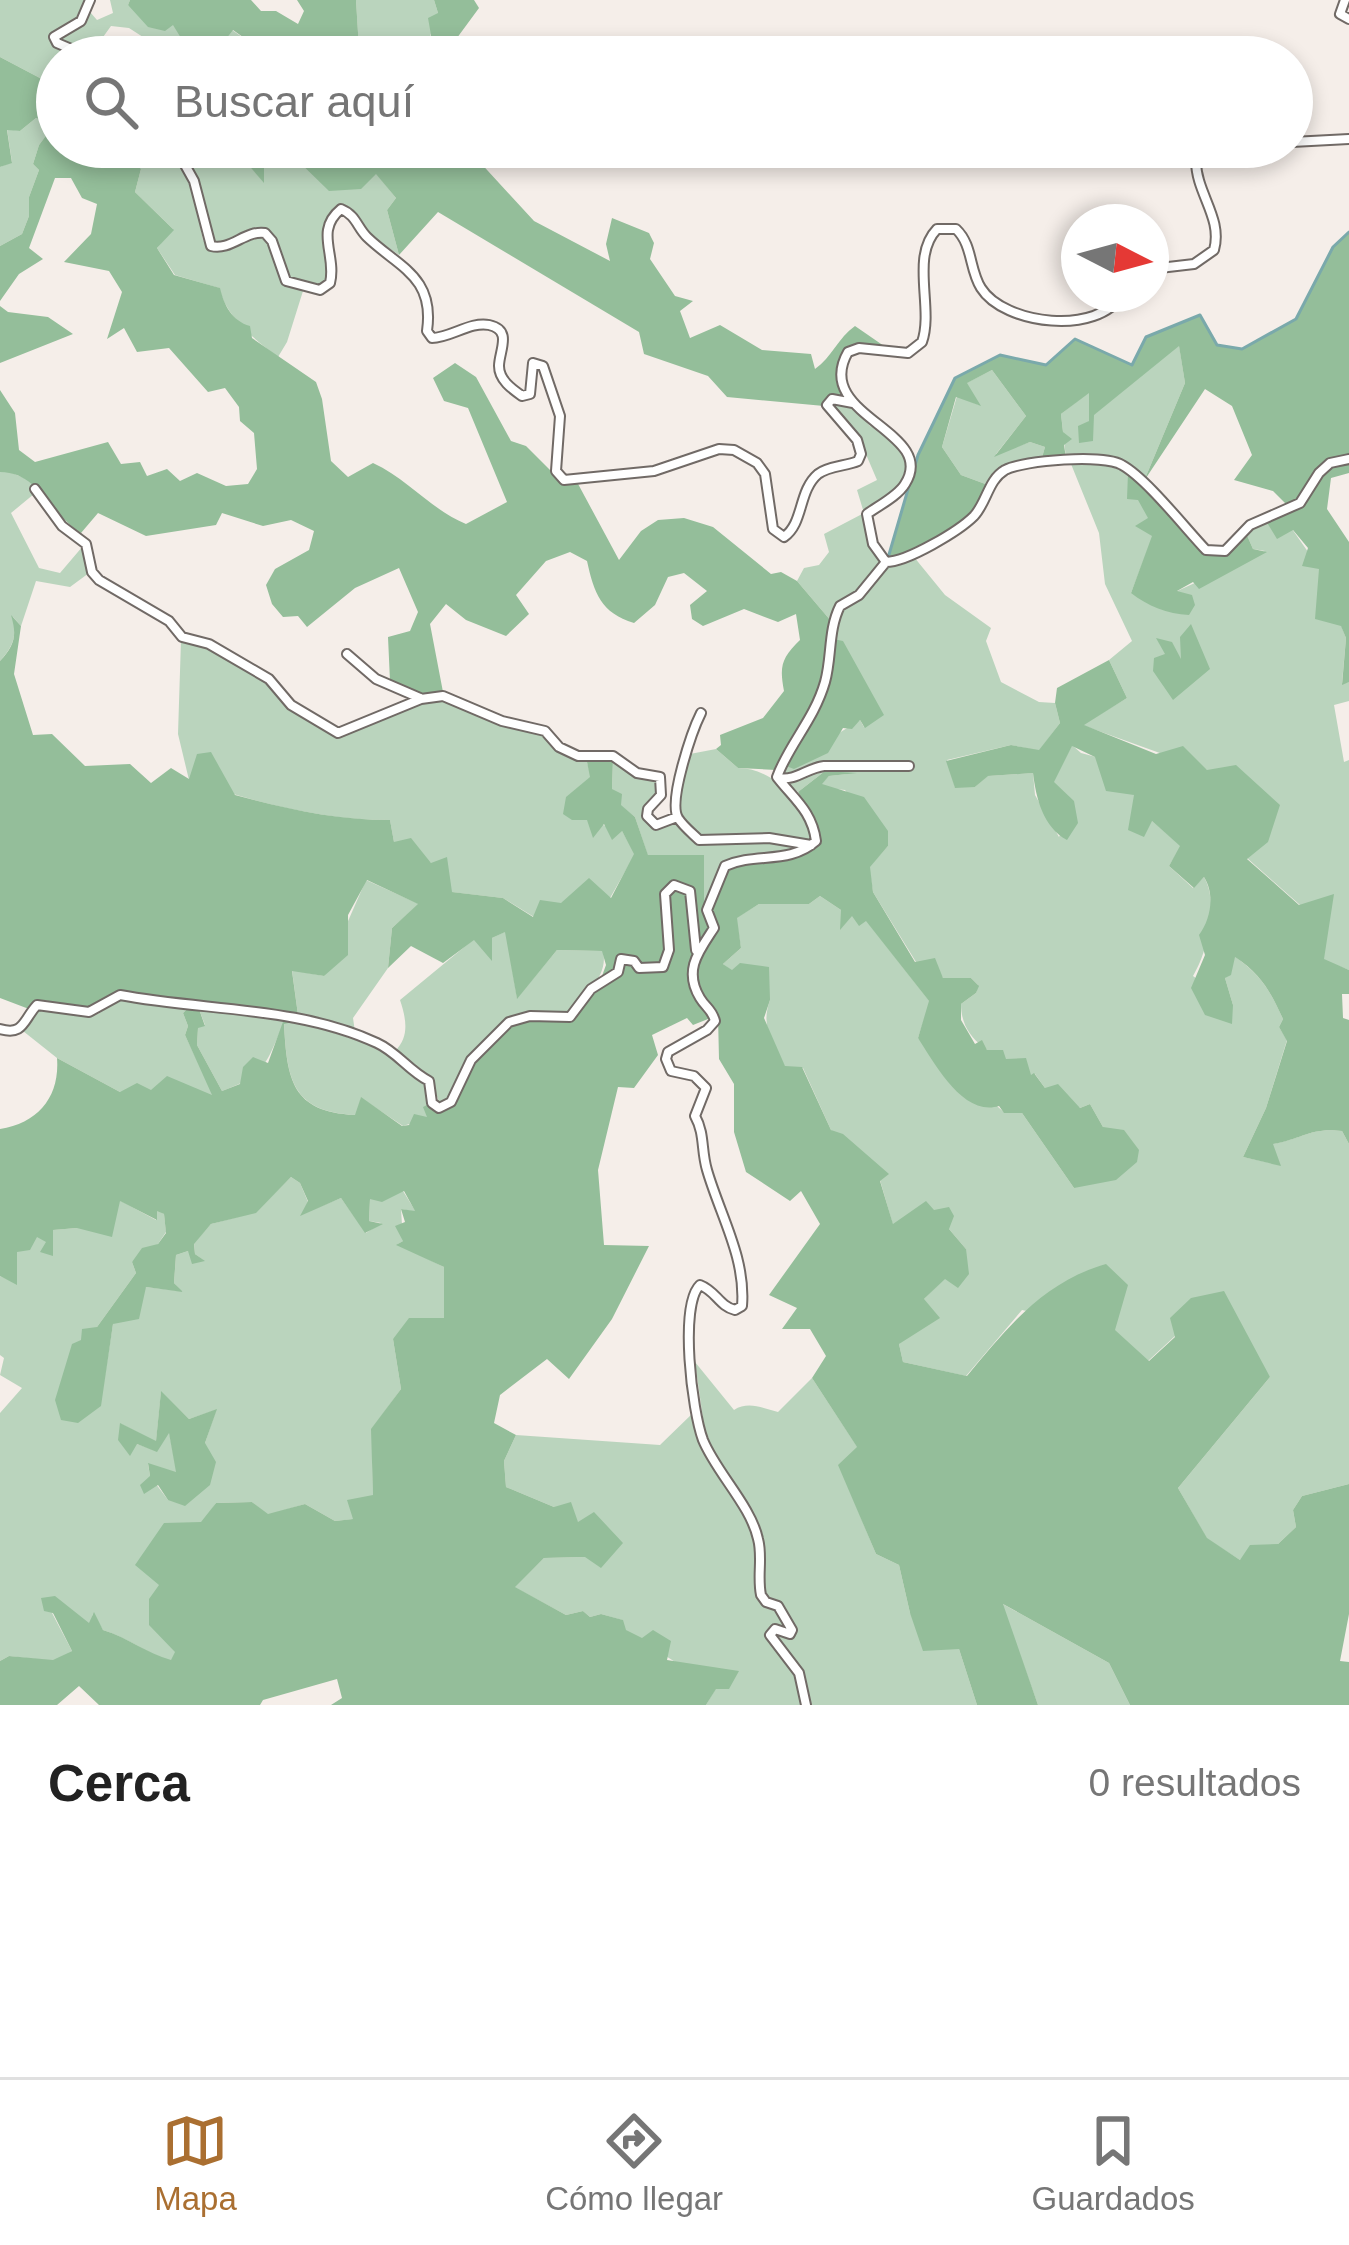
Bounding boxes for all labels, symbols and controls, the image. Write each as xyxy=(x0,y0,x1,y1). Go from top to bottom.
search box xyxy=(36,36,1313,168)
icon: search xyxy=(78,69,144,135)
text: Buscar aquí xyxy=(174,76,414,127)
north arrow xyxy=(1061,204,1169,312)
text: Cerca xyxy=(48,1755,190,1812)
text: 0 resultados xyxy=(1089,1761,1301,1804)
tab: Mapa xyxy=(154,2108,237,2218)
tab: Cómo llegar xyxy=(545,2108,723,2218)
tab: Guardados xyxy=(1032,2108,1195,2218)

